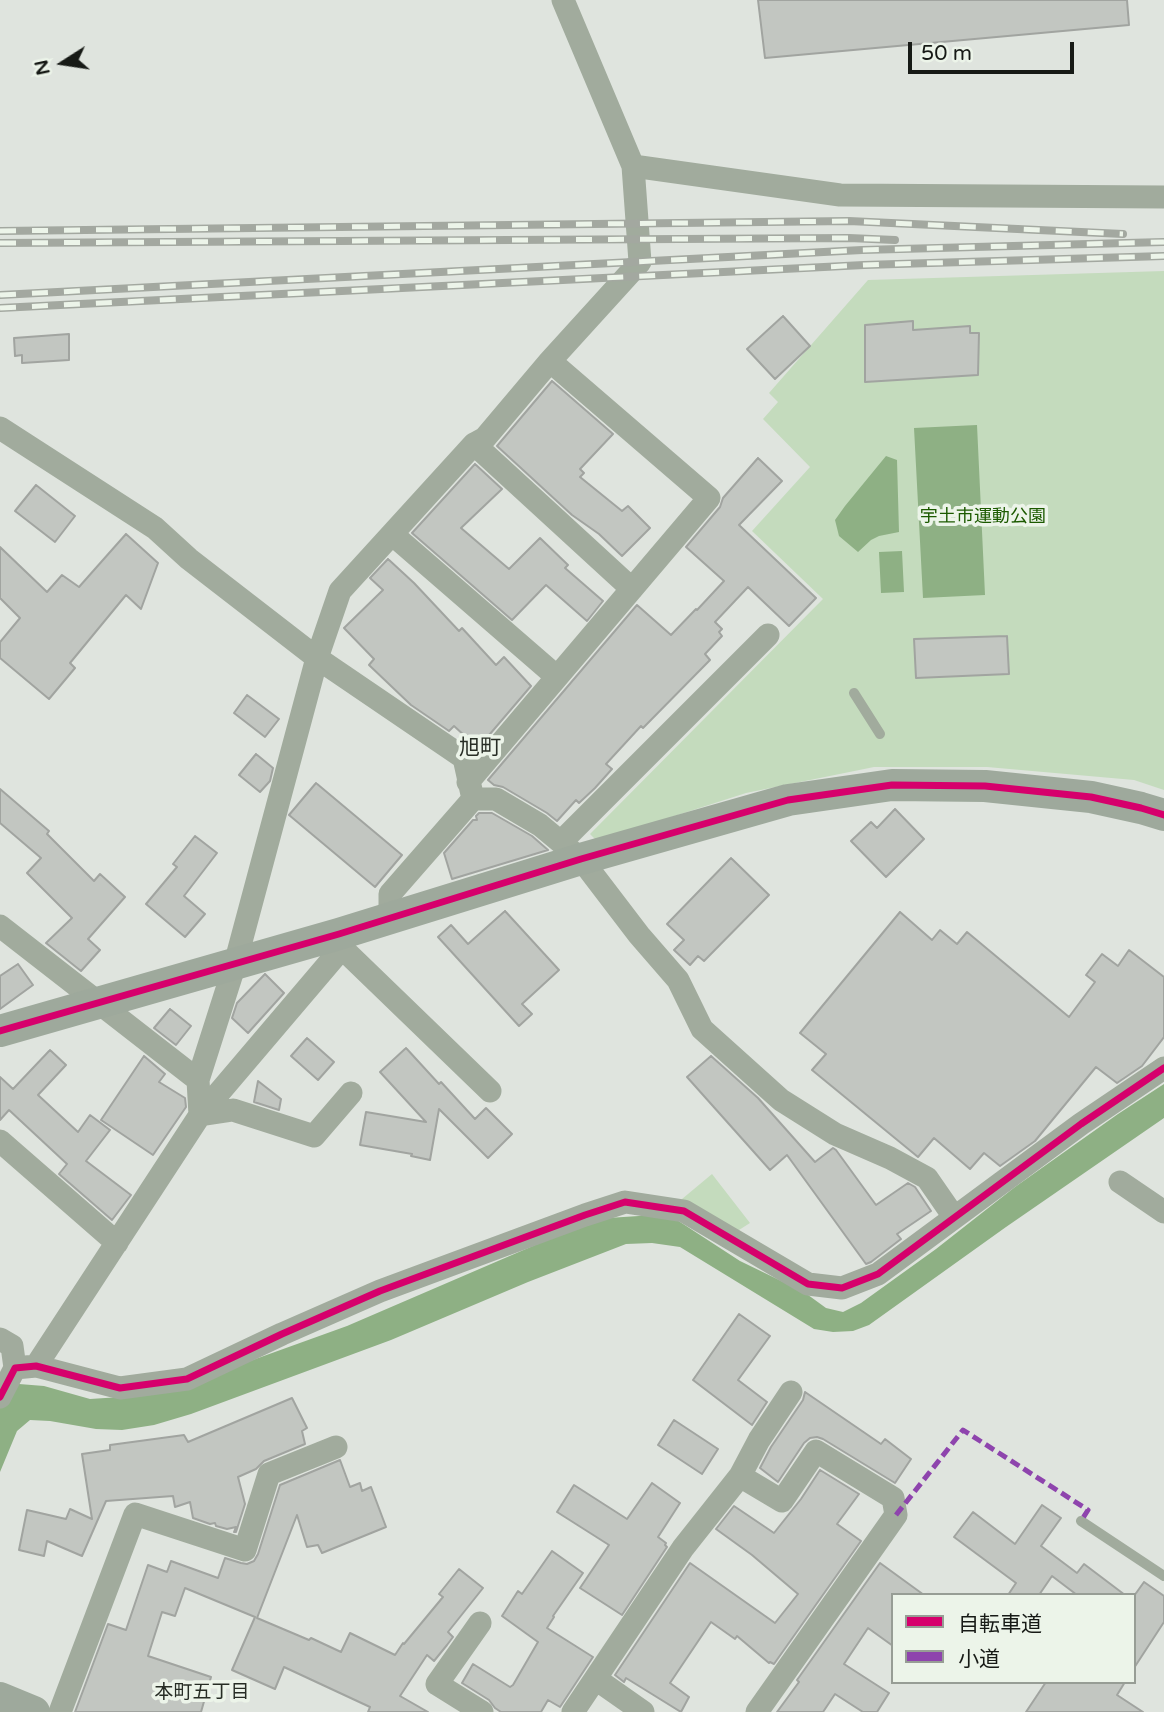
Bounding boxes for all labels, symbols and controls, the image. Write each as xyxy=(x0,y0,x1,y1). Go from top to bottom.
north arrow xyxy=(28,28,98,98)
scale bar xyxy=(912,28,1078,72)
text: 50 m xyxy=(921,41,972,66)
text: N xyxy=(30,58,55,77)
park label: 宇土市運動公園 xyxy=(920,506,1046,528)
district label: 旭町 xyxy=(459,735,501,761)
legend xyxy=(891,1593,1136,1684)
text: 自転車道 xyxy=(958,1612,1042,1637)
text: 小道 xyxy=(958,1647,1000,1672)
district label: 本町五丁目 xyxy=(155,1682,249,1704)

